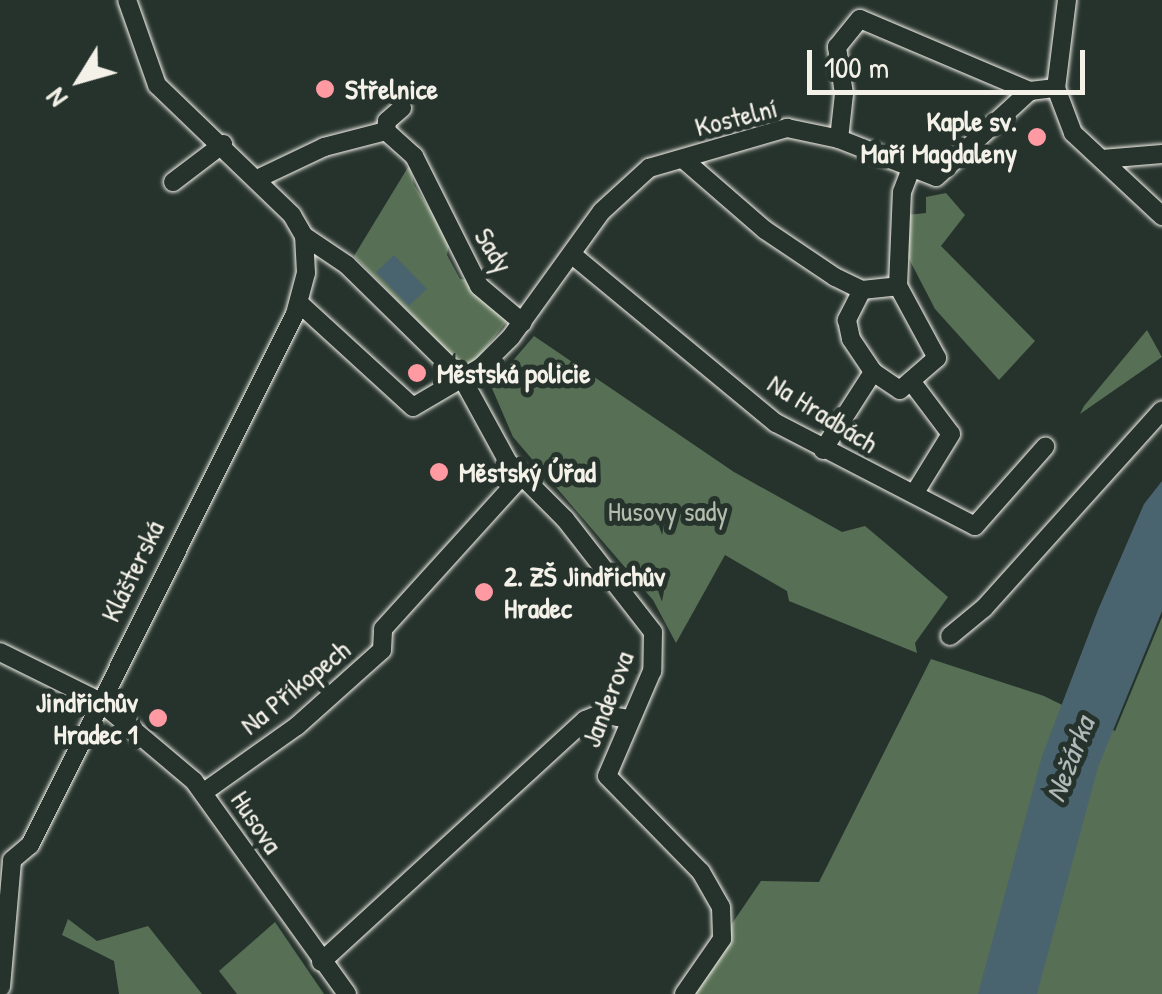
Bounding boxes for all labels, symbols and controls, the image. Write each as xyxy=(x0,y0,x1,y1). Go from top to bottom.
north arrow xyxy=(30,30,130,130)
scale bar xyxy=(812,30,1090,92)
text: 100 m xyxy=(824,47,889,87)
place label: Střelnice xyxy=(345,72,438,106)
marker: Střelnice xyxy=(314,78,336,100)
text: N xyxy=(36,81,76,115)
street label: Kostelní xyxy=(691,91,781,143)
place label: Kaple sv. Maří Magdaleny xyxy=(861,104,1017,170)
marker: Kaple sv. Maří Magdaleny xyxy=(1026,126,1048,148)
street label: Sady xyxy=(467,221,521,279)
place label: Městská policie xyxy=(437,356,590,390)
marker: Městská policie xyxy=(406,362,428,384)
street label: Na Hradbách xyxy=(762,366,884,460)
place label: Městský Úřad xyxy=(459,455,596,489)
marker: Městský Úřad xyxy=(428,461,450,483)
park label: Husovy sady xyxy=(608,494,728,528)
street label: Klášterská xyxy=(93,515,171,627)
place label: 2. ZŠ Jindřichův Hradec xyxy=(504,559,665,625)
marker: 2. ZŠ Jindřichův Hradec xyxy=(473,581,495,603)
street label: Na Příkopech xyxy=(233,633,357,741)
street label: Janderova xyxy=(573,646,641,752)
place label: Jindřichův Hradec 1 xyxy=(36,685,138,751)
marker: Jindřichův Hradec 1 xyxy=(147,707,169,729)
water label: Nežárka xyxy=(1036,711,1102,807)
street label: Husova xyxy=(224,784,290,860)

